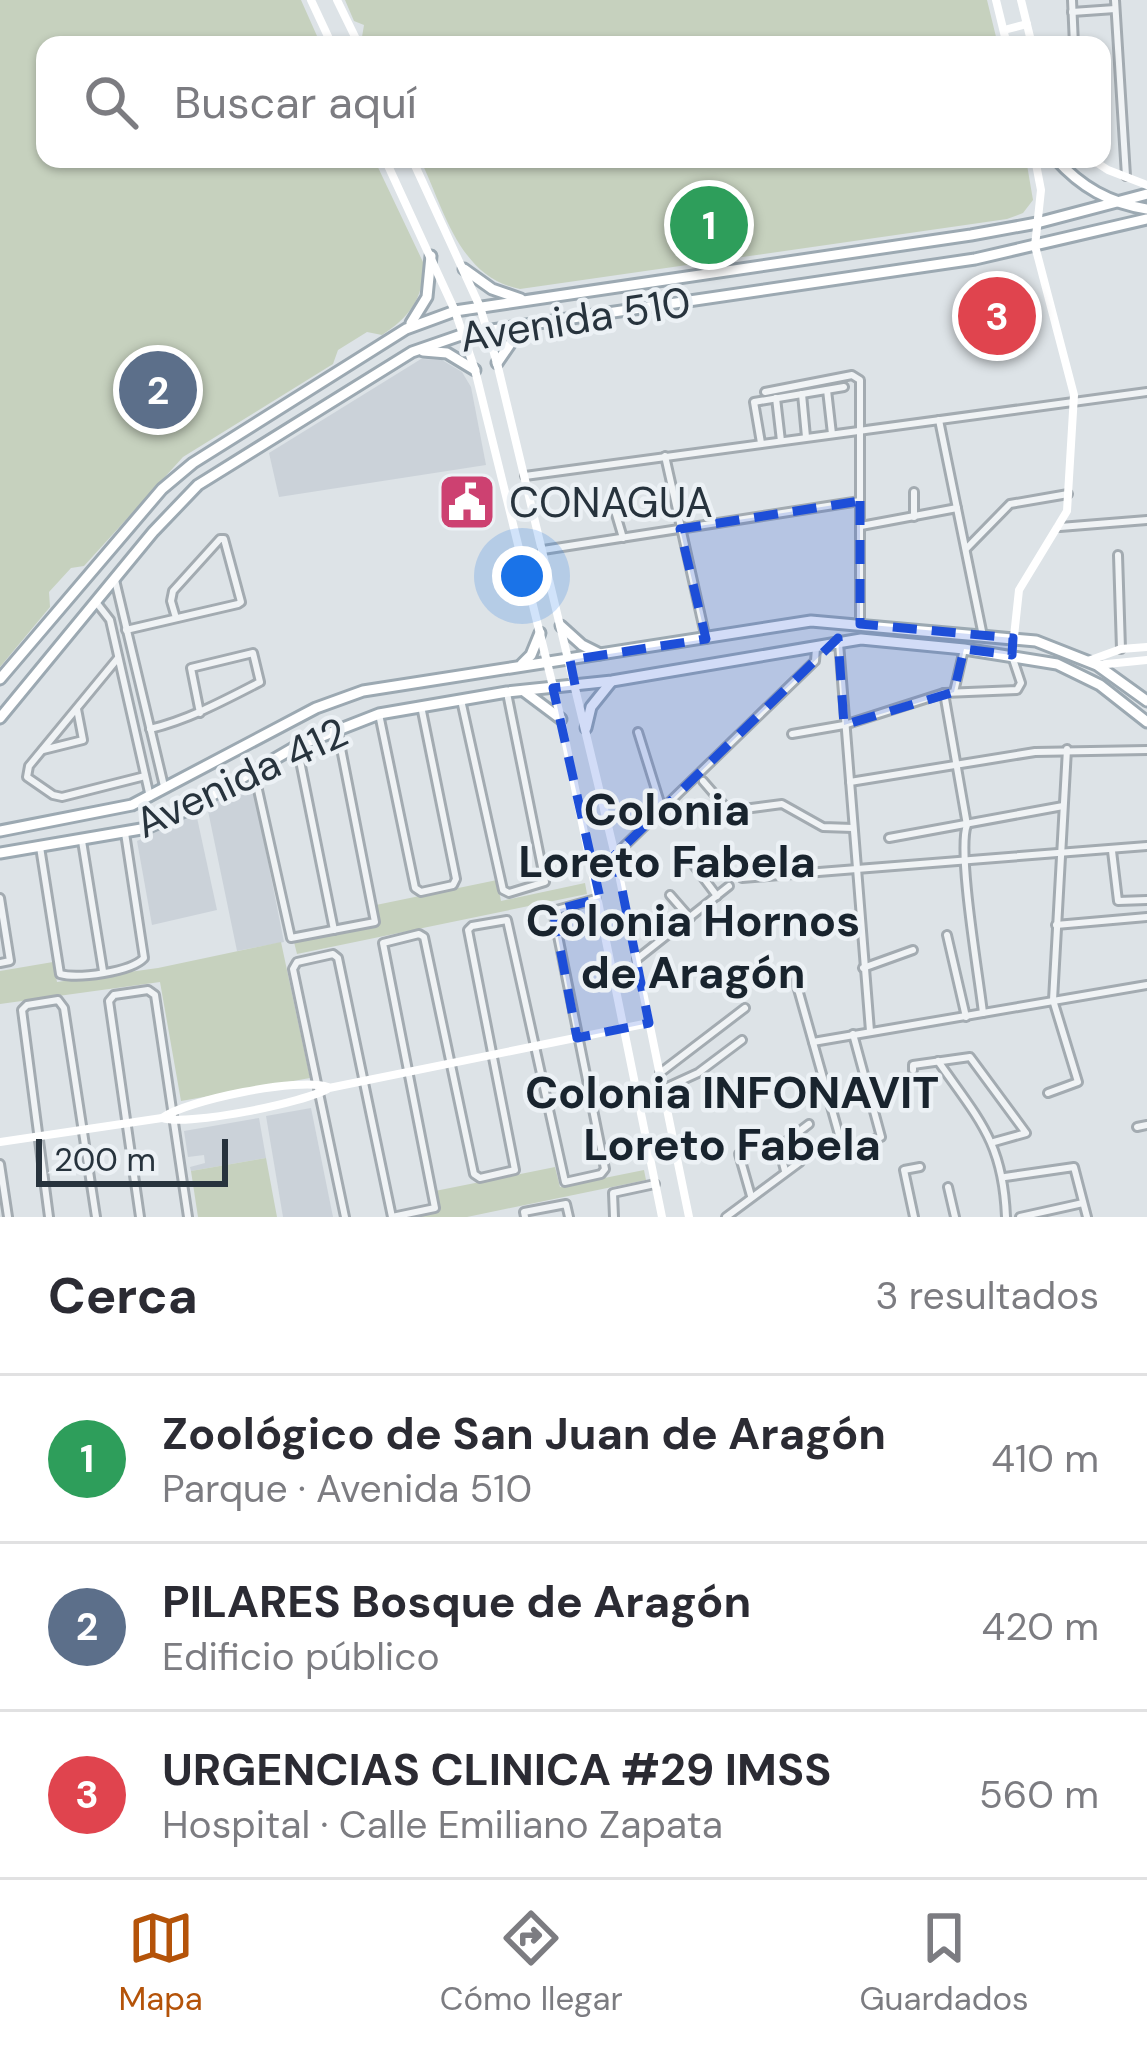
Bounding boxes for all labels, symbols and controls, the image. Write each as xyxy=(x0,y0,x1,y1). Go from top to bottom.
search box xyxy=(36,36,1111,168)
icon: search xyxy=(78,69,144,135)
text: Buscar aquí xyxy=(174,73,417,132)
pin: 1 xyxy=(670,180,748,270)
pin: 3 xyxy=(958,271,1036,361)
street label: Avenida 510 xyxy=(456,274,694,365)
pin: 2 xyxy=(119,345,197,435)
public building icon: CONAGUA xyxy=(436,471,498,533)
place label: CONAGUA xyxy=(509,475,713,530)
your location xyxy=(492,546,552,606)
street label: Avenida 412 xyxy=(126,704,356,851)
district label: Colonia Loreto Fabela xyxy=(518,780,816,891)
district label: Colonia Hornos de Aragón xyxy=(526,891,860,1002)
district label: Colonia INFONAVIT Loreto Fabela xyxy=(525,1063,939,1174)
scale bar xyxy=(36,1133,228,1186)
text: 200 m xyxy=(54,1138,156,1181)
text: Cerca xyxy=(48,1262,198,1329)
text: 3 resultados xyxy=(875,1270,1099,1321)
text: Zoológico de San Juan de Aragón xyxy=(162,1404,886,1463)
text: 1 xyxy=(80,1433,94,1484)
text: 410 m xyxy=(991,1433,1099,1484)
text: Parque · Avenida 510 xyxy=(162,1463,532,1514)
text: PILARES Bosque de Aragón xyxy=(162,1572,751,1631)
text: 2 xyxy=(76,1601,98,1652)
text: 420 m xyxy=(981,1601,1099,1652)
text: Edificio público xyxy=(162,1631,440,1682)
text: URGENCIAS CLINICA #29 IMSS xyxy=(162,1740,831,1799)
text: 3 xyxy=(75,1769,99,1820)
text: 560 m xyxy=(979,1769,1099,1820)
text: Hospital · Calle Emiliano Zapata xyxy=(162,1799,723,1850)
tab: Mapa xyxy=(118,1905,203,2020)
tab: Cómo llegar xyxy=(440,1905,623,2020)
tab: Guardados xyxy=(860,1905,1029,2020)

